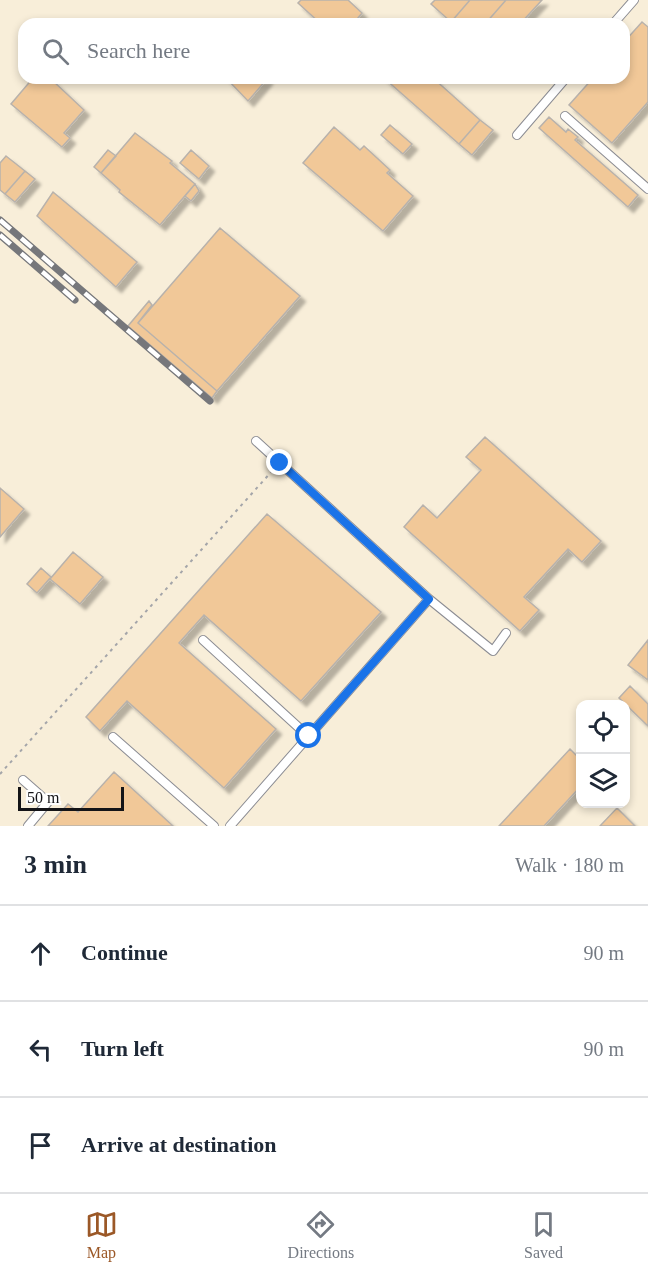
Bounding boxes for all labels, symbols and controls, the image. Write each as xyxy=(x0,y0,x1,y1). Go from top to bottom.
search box xyxy=(18,18,630,84)
icon: search xyxy=(39,35,72,68)
text: Search here xyxy=(87,38,190,63)
route end xyxy=(266,449,292,475)
map controls xyxy=(576,700,630,808)
button: locate xyxy=(576,700,630,754)
route start xyxy=(295,722,321,748)
button: layers xyxy=(576,754,630,808)
scale bar xyxy=(18,784,124,812)
text: 50 m xyxy=(27,789,59,806)
text: 3 min xyxy=(24,850,87,879)
text: Walk · 180 m xyxy=(515,854,624,876)
icon: ahead xyxy=(24,937,57,970)
text: Continue xyxy=(81,940,168,965)
text: 90 m xyxy=(583,942,624,964)
icon: left xyxy=(24,1033,57,1066)
text: Turn left xyxy=(81,1036,164,1061)
text: 90 m xyxy=(583,1038,624,1060)
icon: arrive xyxy=(24,1129,57,1162)
text: Arrive at destination xyxy=(81,1132,277,1157)
tab: Map xyxy=(85,1208,118,1262)
tab: Directions xyxy=(288,1208,354,1262)
tab: Saved xyxy=(524,1208,563,1262)

